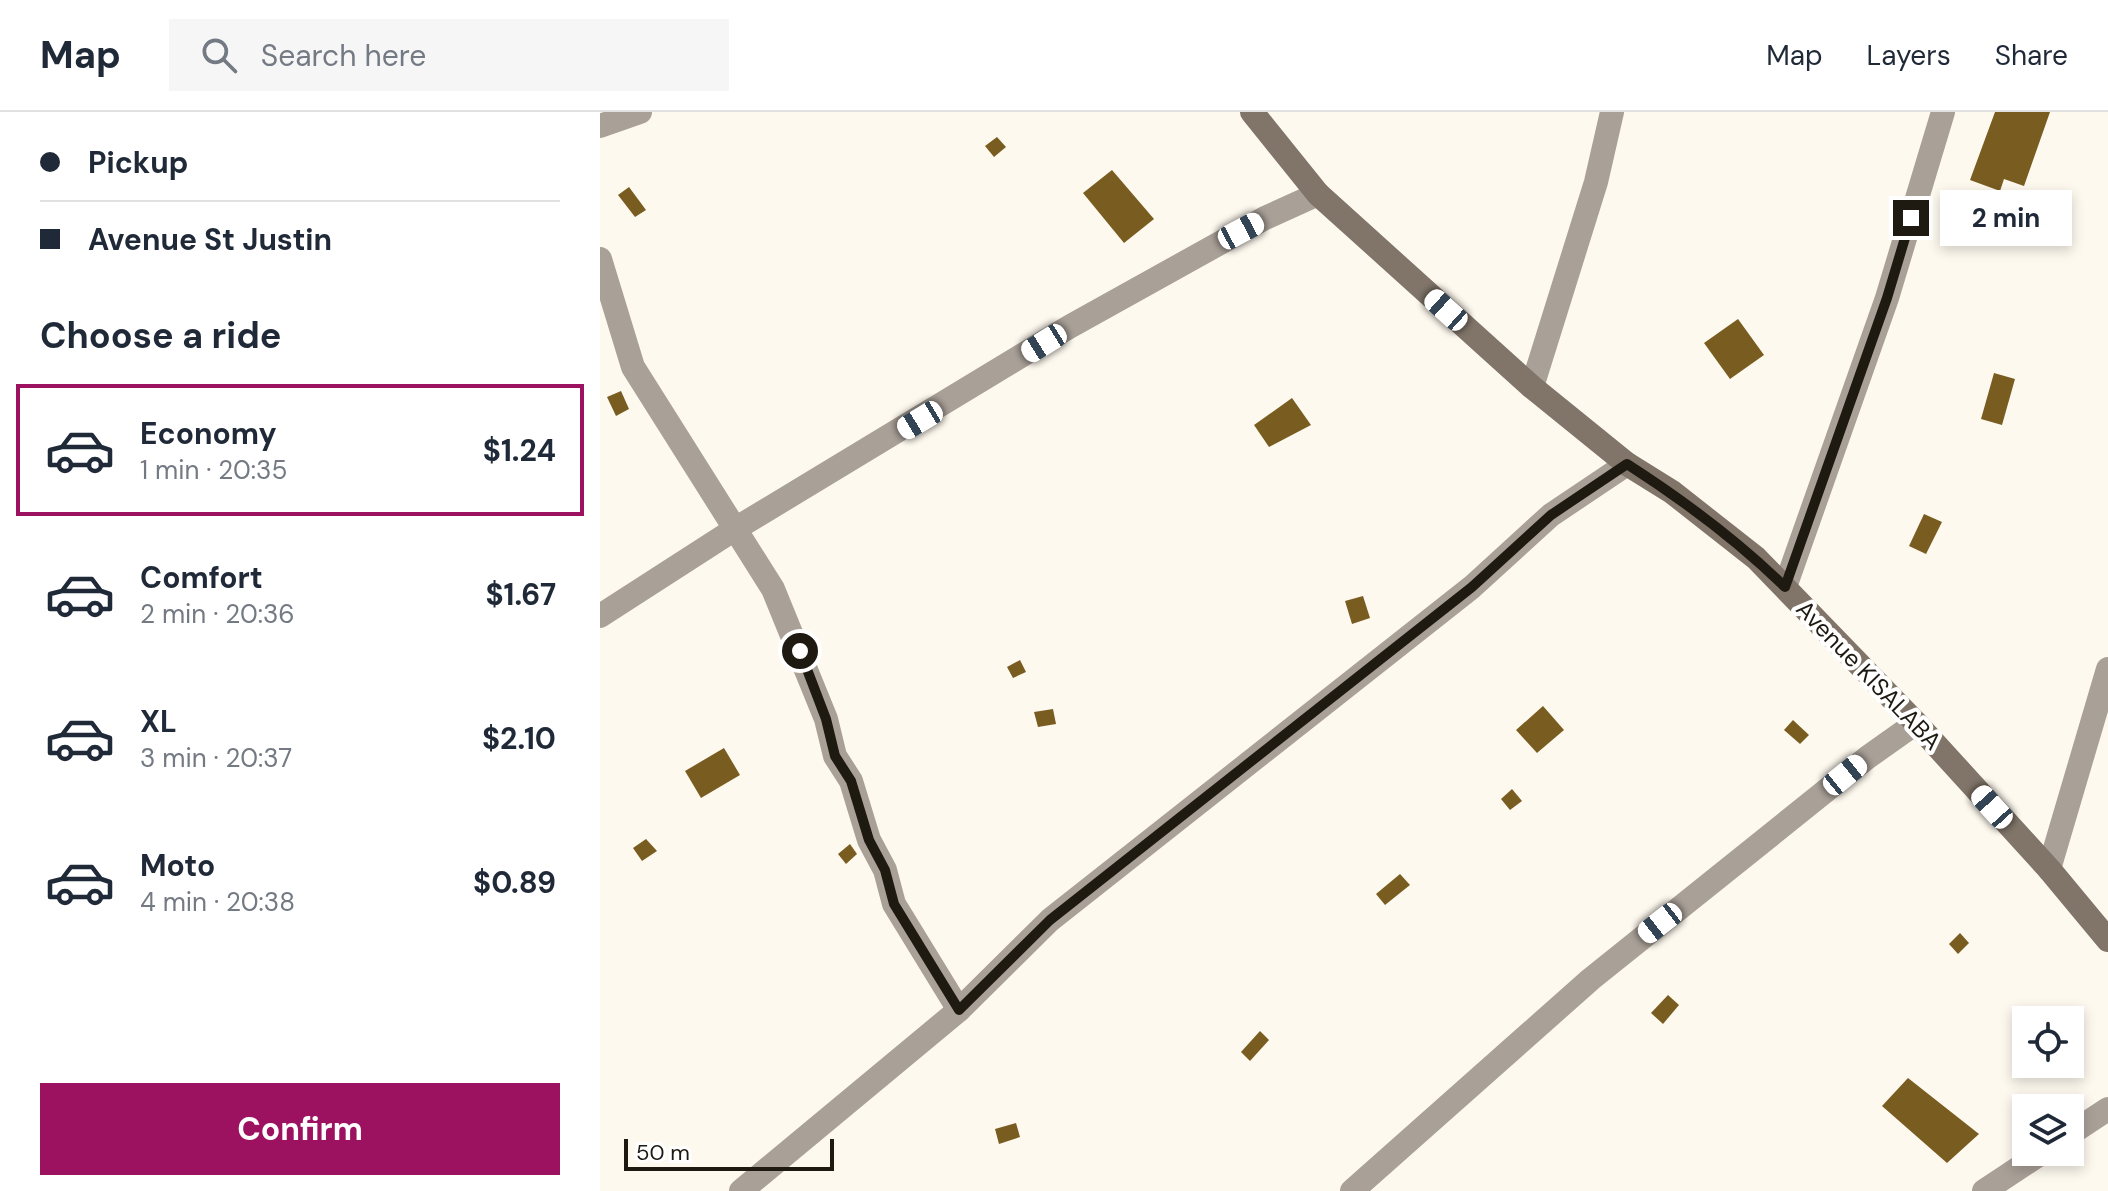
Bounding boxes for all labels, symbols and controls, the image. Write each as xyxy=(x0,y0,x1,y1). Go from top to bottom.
search box xyxy=(169,19,729,91)
text: Map xyxy=(40,30,121,80)
icon: search xyxy=(197,33,241,77)
text: Search here xyxy=(261,36,426,75)
text: Map xyxy=(1766,37,1823,74)
text: Layers xyxy=(1867,37,1951,74)
text: Share xyxy=(1995,37,2068,74)
text: Pickup xyxy=(88,143,188,182)
callout: 2 min xyxy=(1939,190,2071,246)
route end xyxy=(1893,200,1929,236)
text: 2 min xyxy=(1972,201,2040,235)
car xyxy=(1214,209,1268,253)
text: Avenue St Justin xyxy=(88,220,332,259)
car xyxy=(1420,285,1472,335)
text: Choose a ride xyxy=(40,312,281,359)
car xyxy=(1017,320,1071,366)
car xyxy=(893,397,947,443)
icon: car xyxy=(44,414,116,486)
text: Economy xyxy=(140,414,277,453)
text: $1.24 xyxy=(483,431,556,470)
text: 1 min · 20:35 xyxy=(140,453,287,487)
icon: car xyxy=(44,558,116,630)
text: Comfort xyxy=(140,558,263,597)
text: $1.67 xyxy=(485,575,556,614)
street label: Avenue KISALABA xyxy=(1790,594,1948,756)
text: 2 min · 20:36 xyxy=(140,597,295,631)
route start xyxy=(782,633,818,669)
icon: car xyxy=(44,702,116,774)
text: XL xyxy=(140,702,177,741)
text: $2.10 xyxy=(482,719,556,758)
text: 3 min · 20:37 xyxy=(140,741,292,775)
car xyxy=(1819,751,1871,799)
car xyxy=(1967,781,2017,833)
icon: car xyxy=(44,846,116,918)
text: Moto xyxy=(140,846,215,885)
text: $0.89 xyxy=(473,863,556,902)
text: 4 min · 20:38 xyxy=(140,885,295,919)
car xyxy=(1634,899,1686,947)
map controls xyxy=(2012,1006,2084,1166)
button: locate xyxy=(2012,1006,2084,1078)
button: Confirm xyxy=(40,1083,560,1175)
button: layers xyxy=(2012,1094,2084,1166)
scale bar xyxy=(624,1135,834,1171)
text: 50 m xyxy=(636,1138,690,1167)

